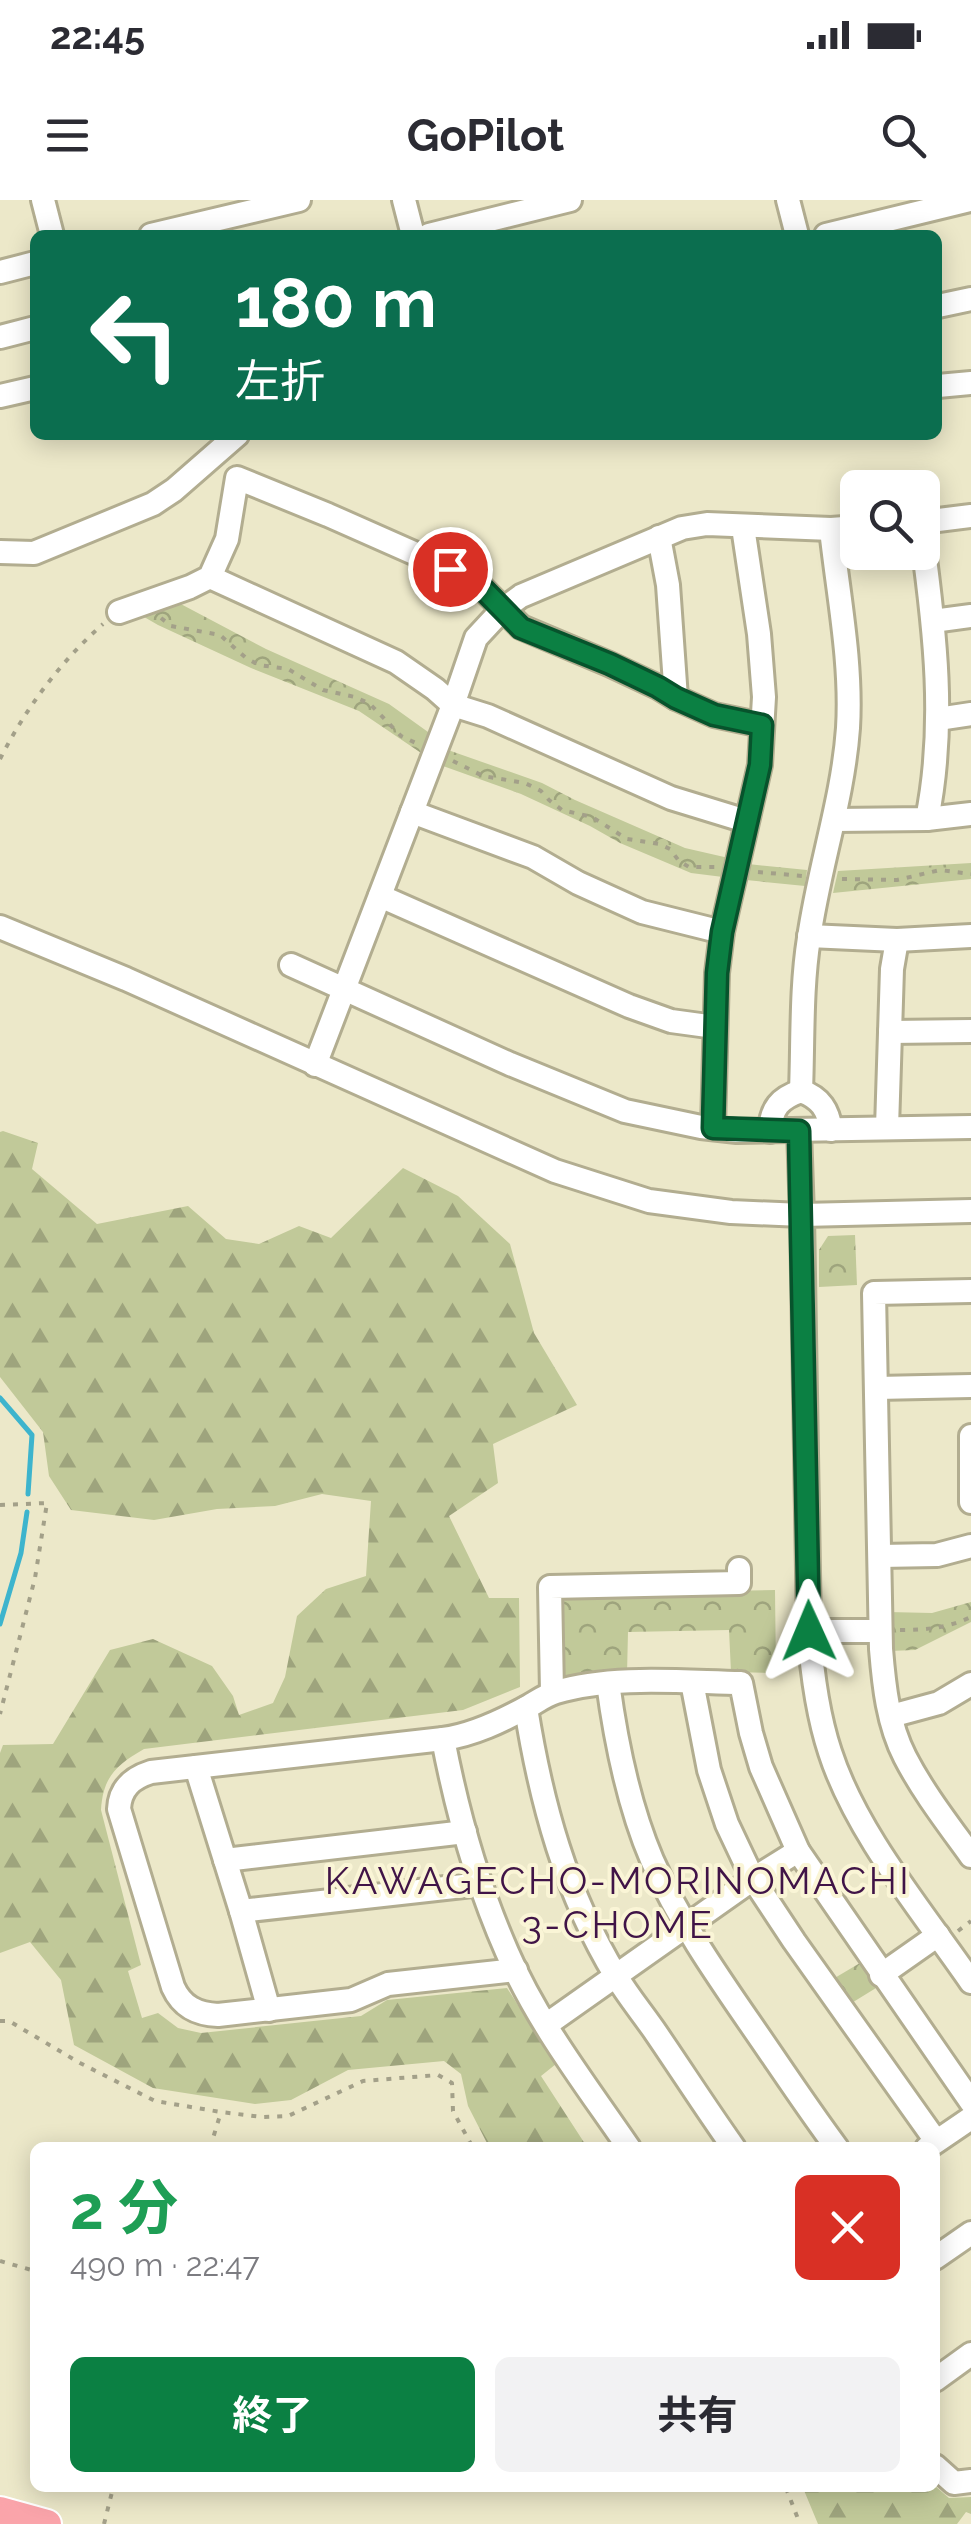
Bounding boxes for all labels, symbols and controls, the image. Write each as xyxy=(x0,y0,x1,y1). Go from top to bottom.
text: 22:45 xyxy=(50,13,145,58)
icon: menu xyxy=(40,108,95,163)
icon: search xyxy=(876,108,931,163)
text: GoPilot xyxy=(407,109,564,162)
text: 180 m xyxy=(235,261,437,343)
icon: left xyxy=(70,270,200,400)
text: 左折 xyxy=(235,355,325,408)
map controls xyxy=(840,470,940,570)
button: search xyxy=(840,470,940,570)
pin xyxy=(408,527,493,612)
icon: arrive xyxy=(423,542,478,597)
position arrow xyxy=(757,1579,861,1683)
district label: KAWAGECHO-MORINOMACHI 3-CHOME xyxy=(325,1858,911,1947)
text: 2 分 xyxy=(70,2173,178,2243)
button: close xyxy=(795,2175,900,2280)
text: 490 m · 22:47 xyxy=(70,2246,260,2283)
button: 終了 xyxy=(70,2357,475,2472)
button: 共有 xyxy=(495,2357,900,2472)

